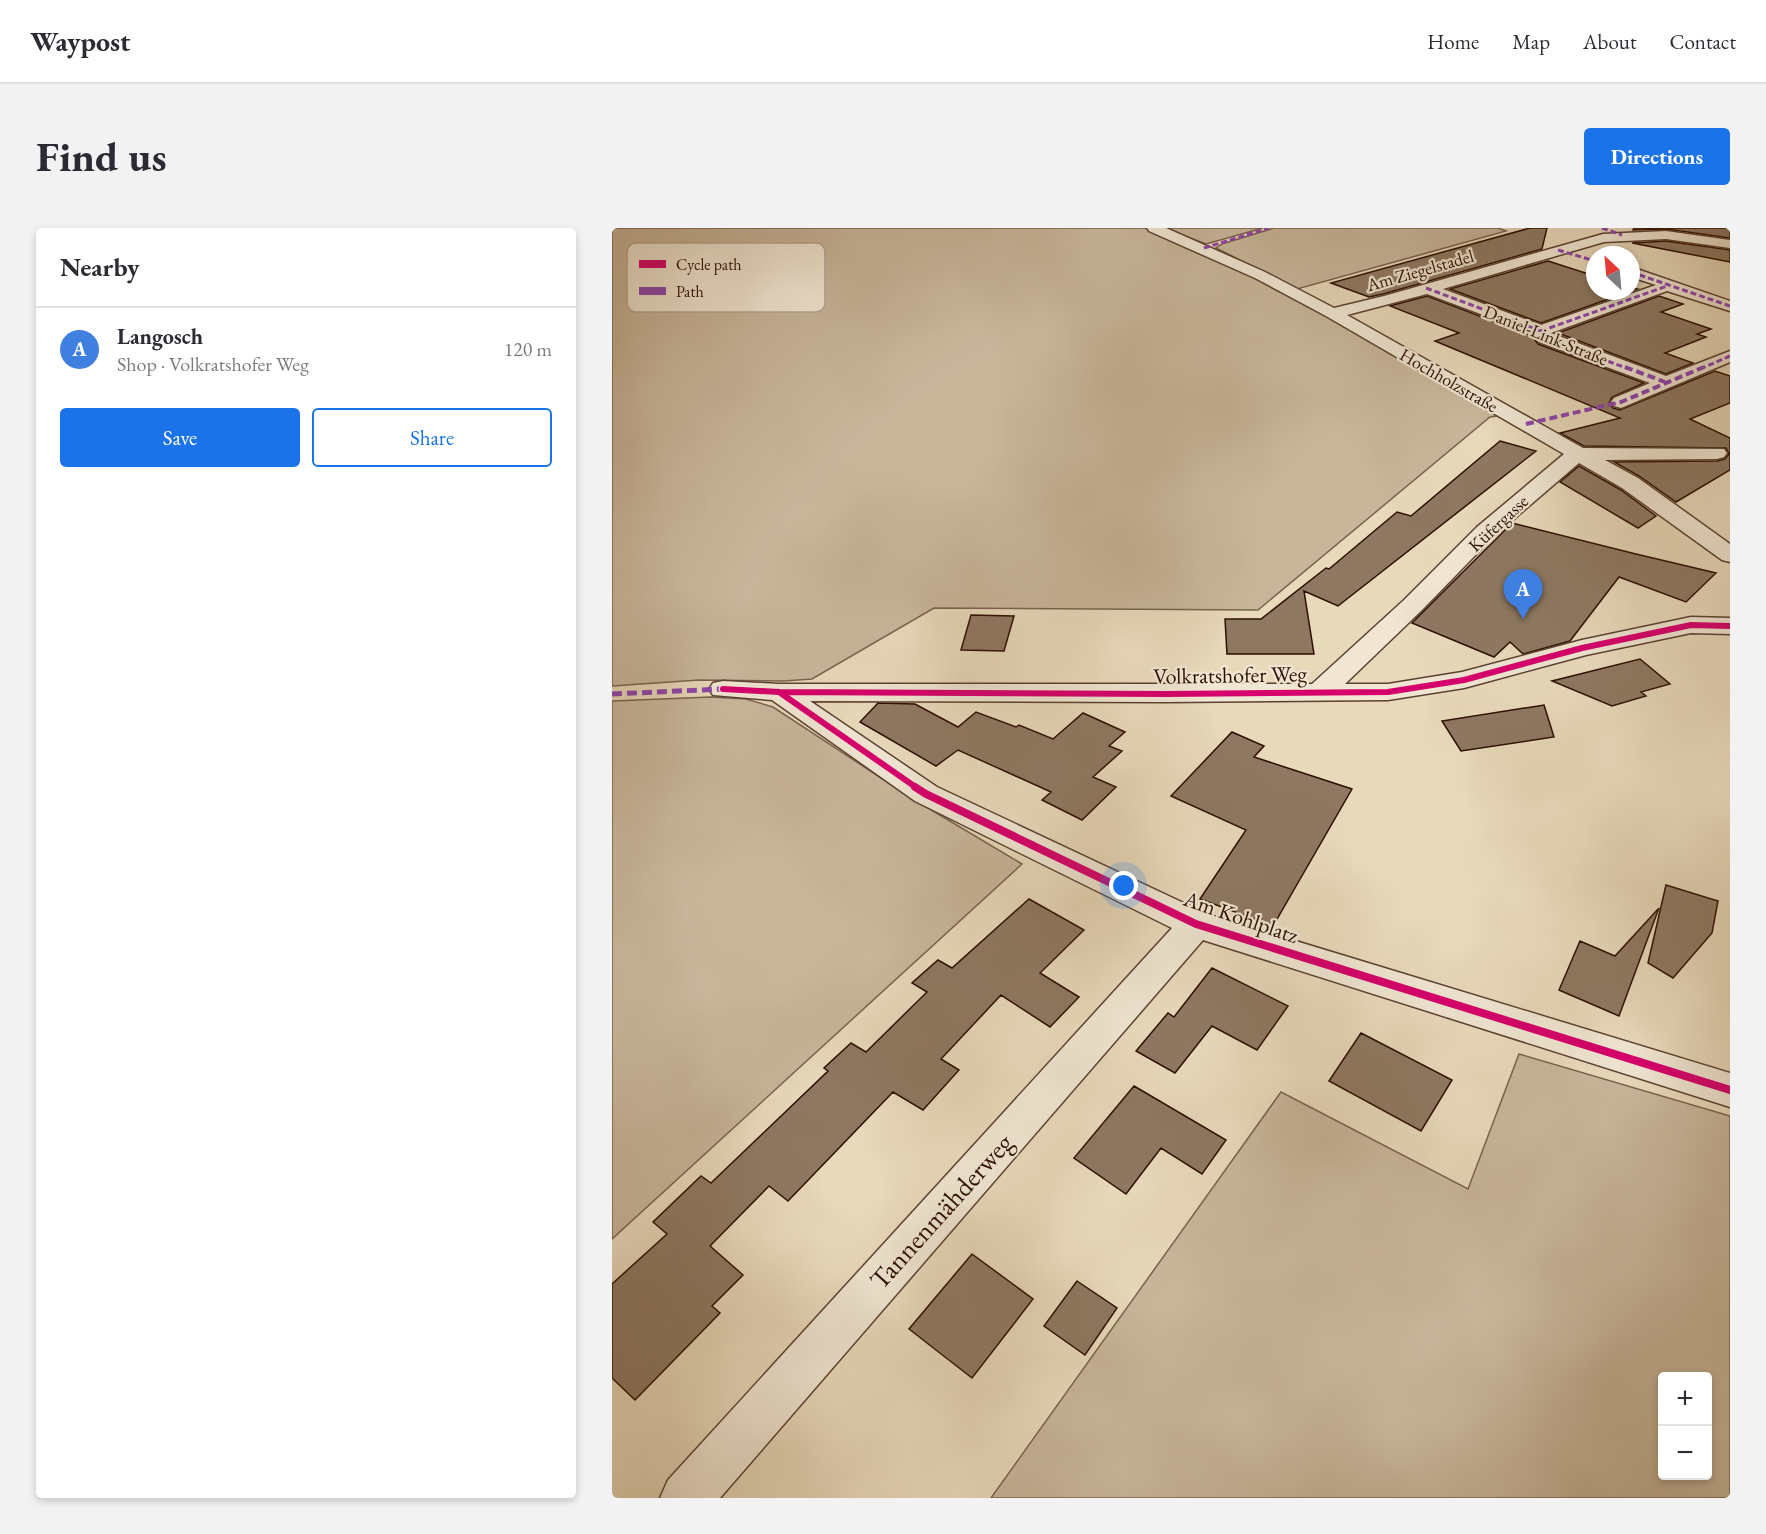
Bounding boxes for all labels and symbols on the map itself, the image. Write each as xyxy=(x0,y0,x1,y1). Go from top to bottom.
legend xyxy=(627,243,825,312)
street label: Am Ziegelstadel xyxy=(1363,244,1476,297)
north arrow xyxy=(1586,246,1640,300)
text: Cycle path xyxy=(676,254,741,275)
text: Path xyxy=(676,281,704,302)
street label: Daniel-Link-Straße xyxy=(1480,300,1612,370)
street label: Hochholzstraße xyxy=(1396,343,1502,417)
street label: Küfergasse xyxy=(1463,489,1533,557)
pin: A xyxy=(1504,570,1542,619)
street label: Volkratshofer Weg xyxy=(1153,659,1308,691)
your location xyxy=(1109,871,1138,900)
street label: Am Kohlplatz xyxy=(1179,884,1303,950)
street label: Tannenmähderweg xyxy=(862,1125,1021,1296)

